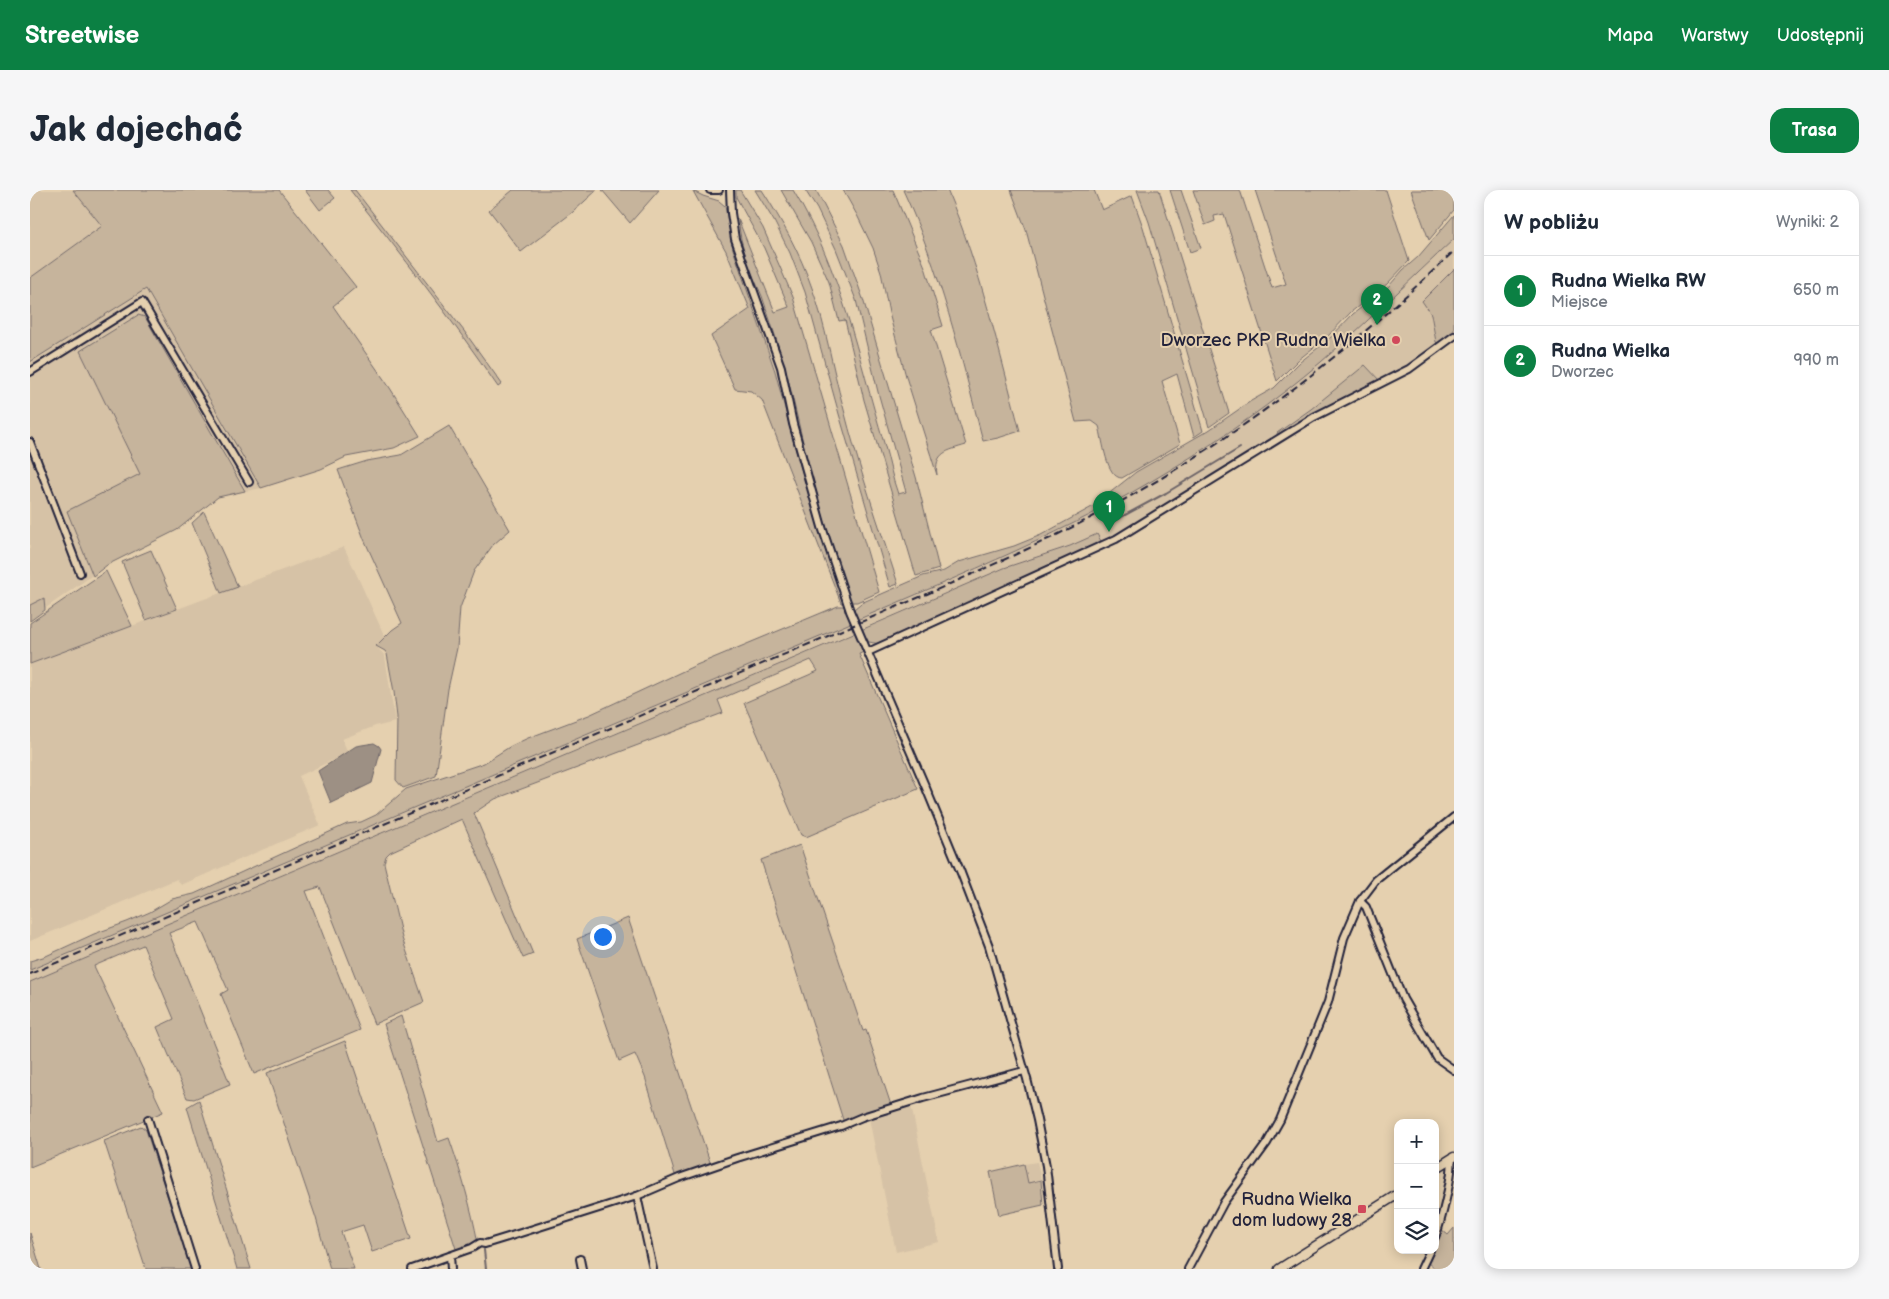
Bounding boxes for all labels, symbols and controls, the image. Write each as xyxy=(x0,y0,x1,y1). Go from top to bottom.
text: Streetwise xyxy=(25,21,139,50)
text: Mapa xyxy=(1607,25,1653,46)
text: Warstwy xyxy=(1681,25,1749,46)
text: Udostępnij xyxy=(1777,25,1864,46)
button: Trasa xyxy=(1770,108,1859,153)
text: Jak dojechać xyxy=(30,109,243,152)
text: W pobliżu xyxy=(1504,210,1599,235)
text: Wyniki: 2 xyxy=(1776,213,1839,232)
text: Rudna Wielka RW xyxy=(1551,270,1706,293)
text: 1 xyxy=(1517,281,1523,300)
text: 650 m xyxy=(1793,281,1839,300)
pin: 2 xyxy=(1361,284,1393,325)
text: Miejsce xyxy=(1551,293,1608,312)
place label: Dworzec PKP Rudna Wielka xyxy=(1161,330,1386,351)
marker: Dworzec PKP Rudna Wielka xyxy=(1390,334,1402,346)
text: Rudna Wielka xyxy=(1551,340,1670,363)
text: 2 xyxy=(1515,351,1525,370)
text: 990 m xyxy=(1794,351,1839,370)
text: Dworzec xyxy=(1551,363,1614,382)
pin: 1 xyxy=(1093,491,1125,532)
your location xyxy=(590,924,616,950)
map controls xyxy=(1394,1119,1439,1254)
button: + xyxy=(1394,1119,1439,1164)
button: − xyxy=(1394,1164,1439,1209)
place label: Rudna Wielka dom ludowy 28 xyxy=(1232,1189,1352,1231)
marker: Rudna Wielka dom ludowy 28 xyxy=(1356,1203,1368,1215)
button: layers xyxy=(1394,1209,1439,1254)

